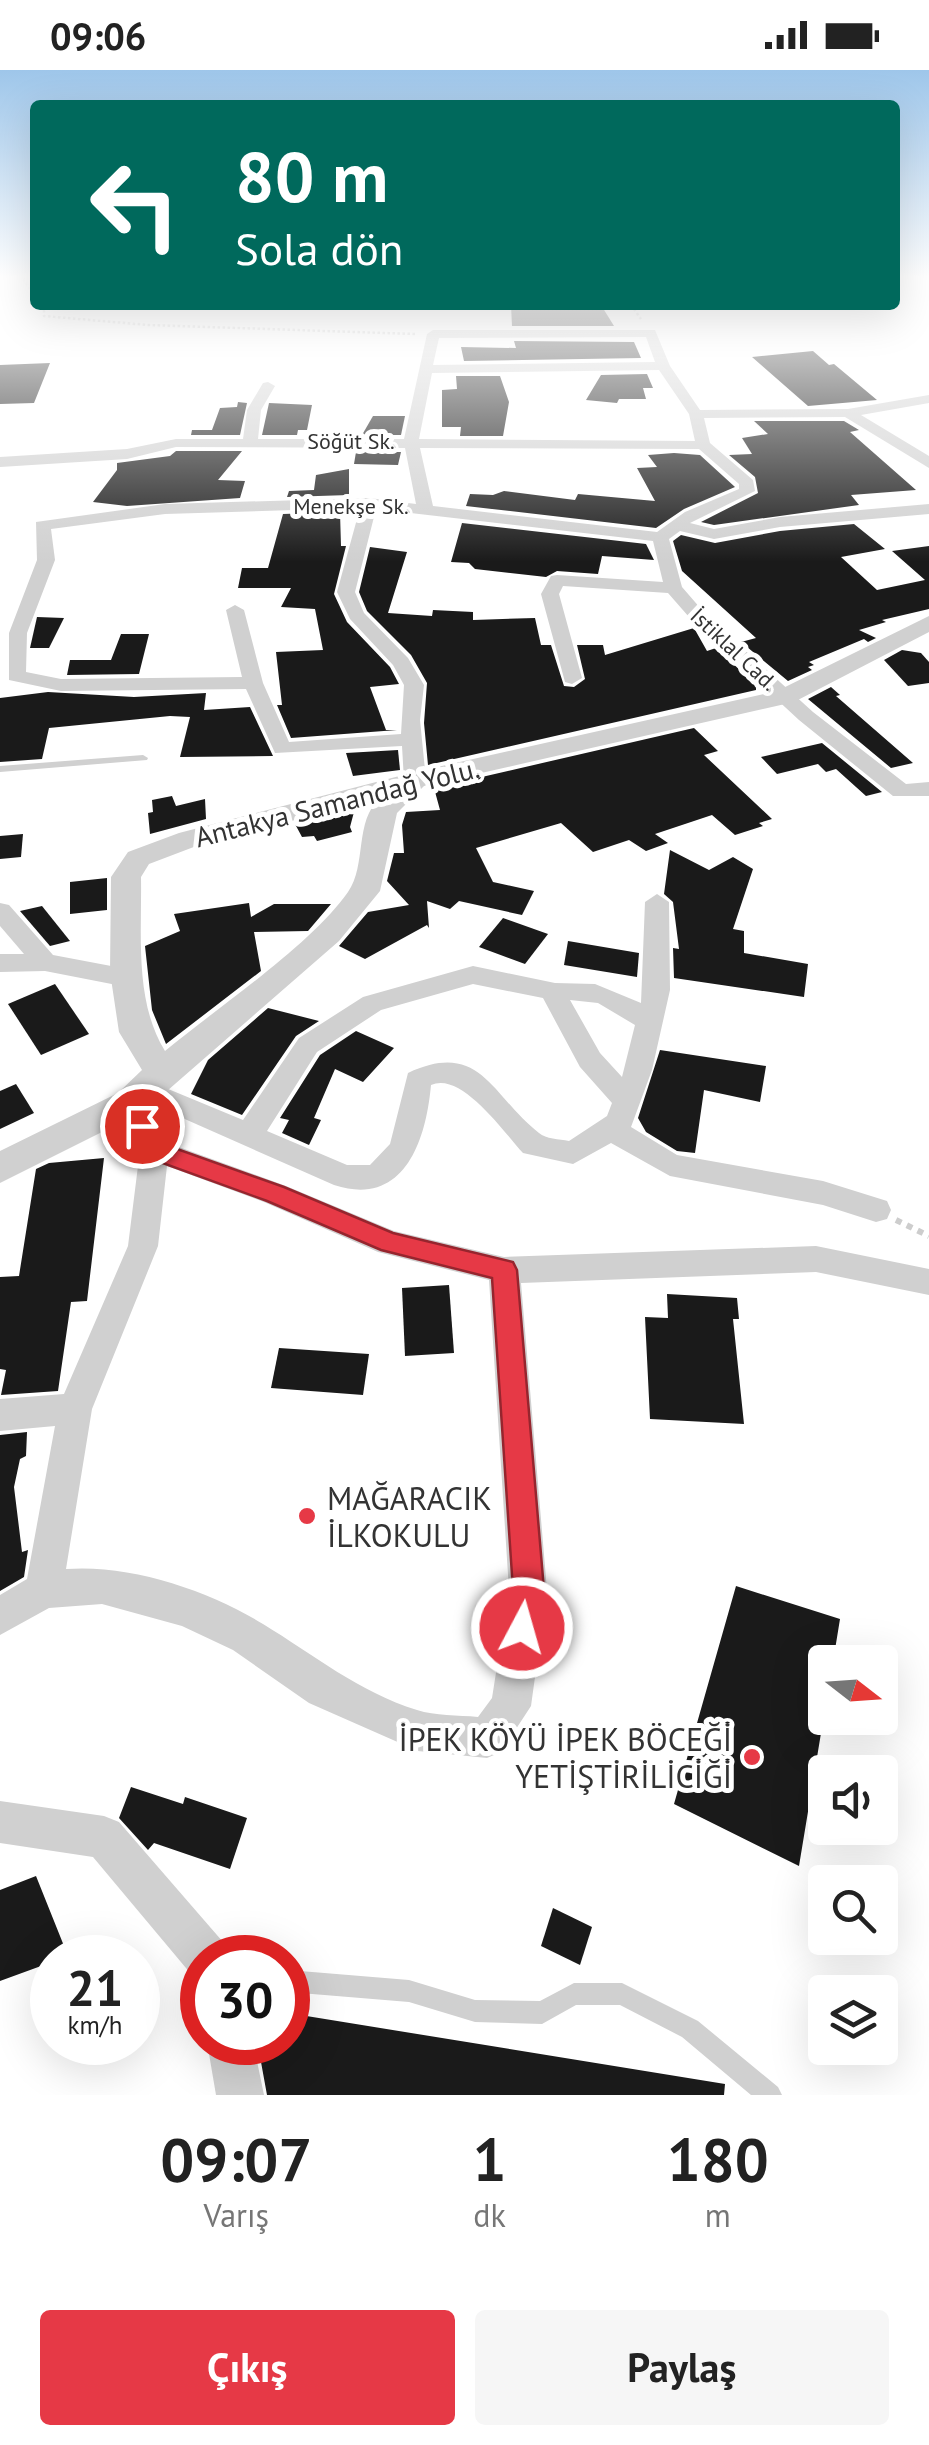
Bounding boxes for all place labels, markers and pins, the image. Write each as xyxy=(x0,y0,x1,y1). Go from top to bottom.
pin xyxy=(100,1084,185,1169)
place label: MAĞARACIK İLKOKULU xyxy=(327,1477,492,1556)
marker: MAĞARACIK İLKOKULU xyxy=(296,1505,318,1527)
place label: İPEK KÖYÜ İPEK BÖCEĞİ YETİŞTİRİLİCİĞİ xyxy=(398,1718,732,1797)
marker: İPEK KÖYÜ İPEK BÖCEĞİ YETİŞTİRİLİCİĞİ xyxy=(741,1746,763,1768)

